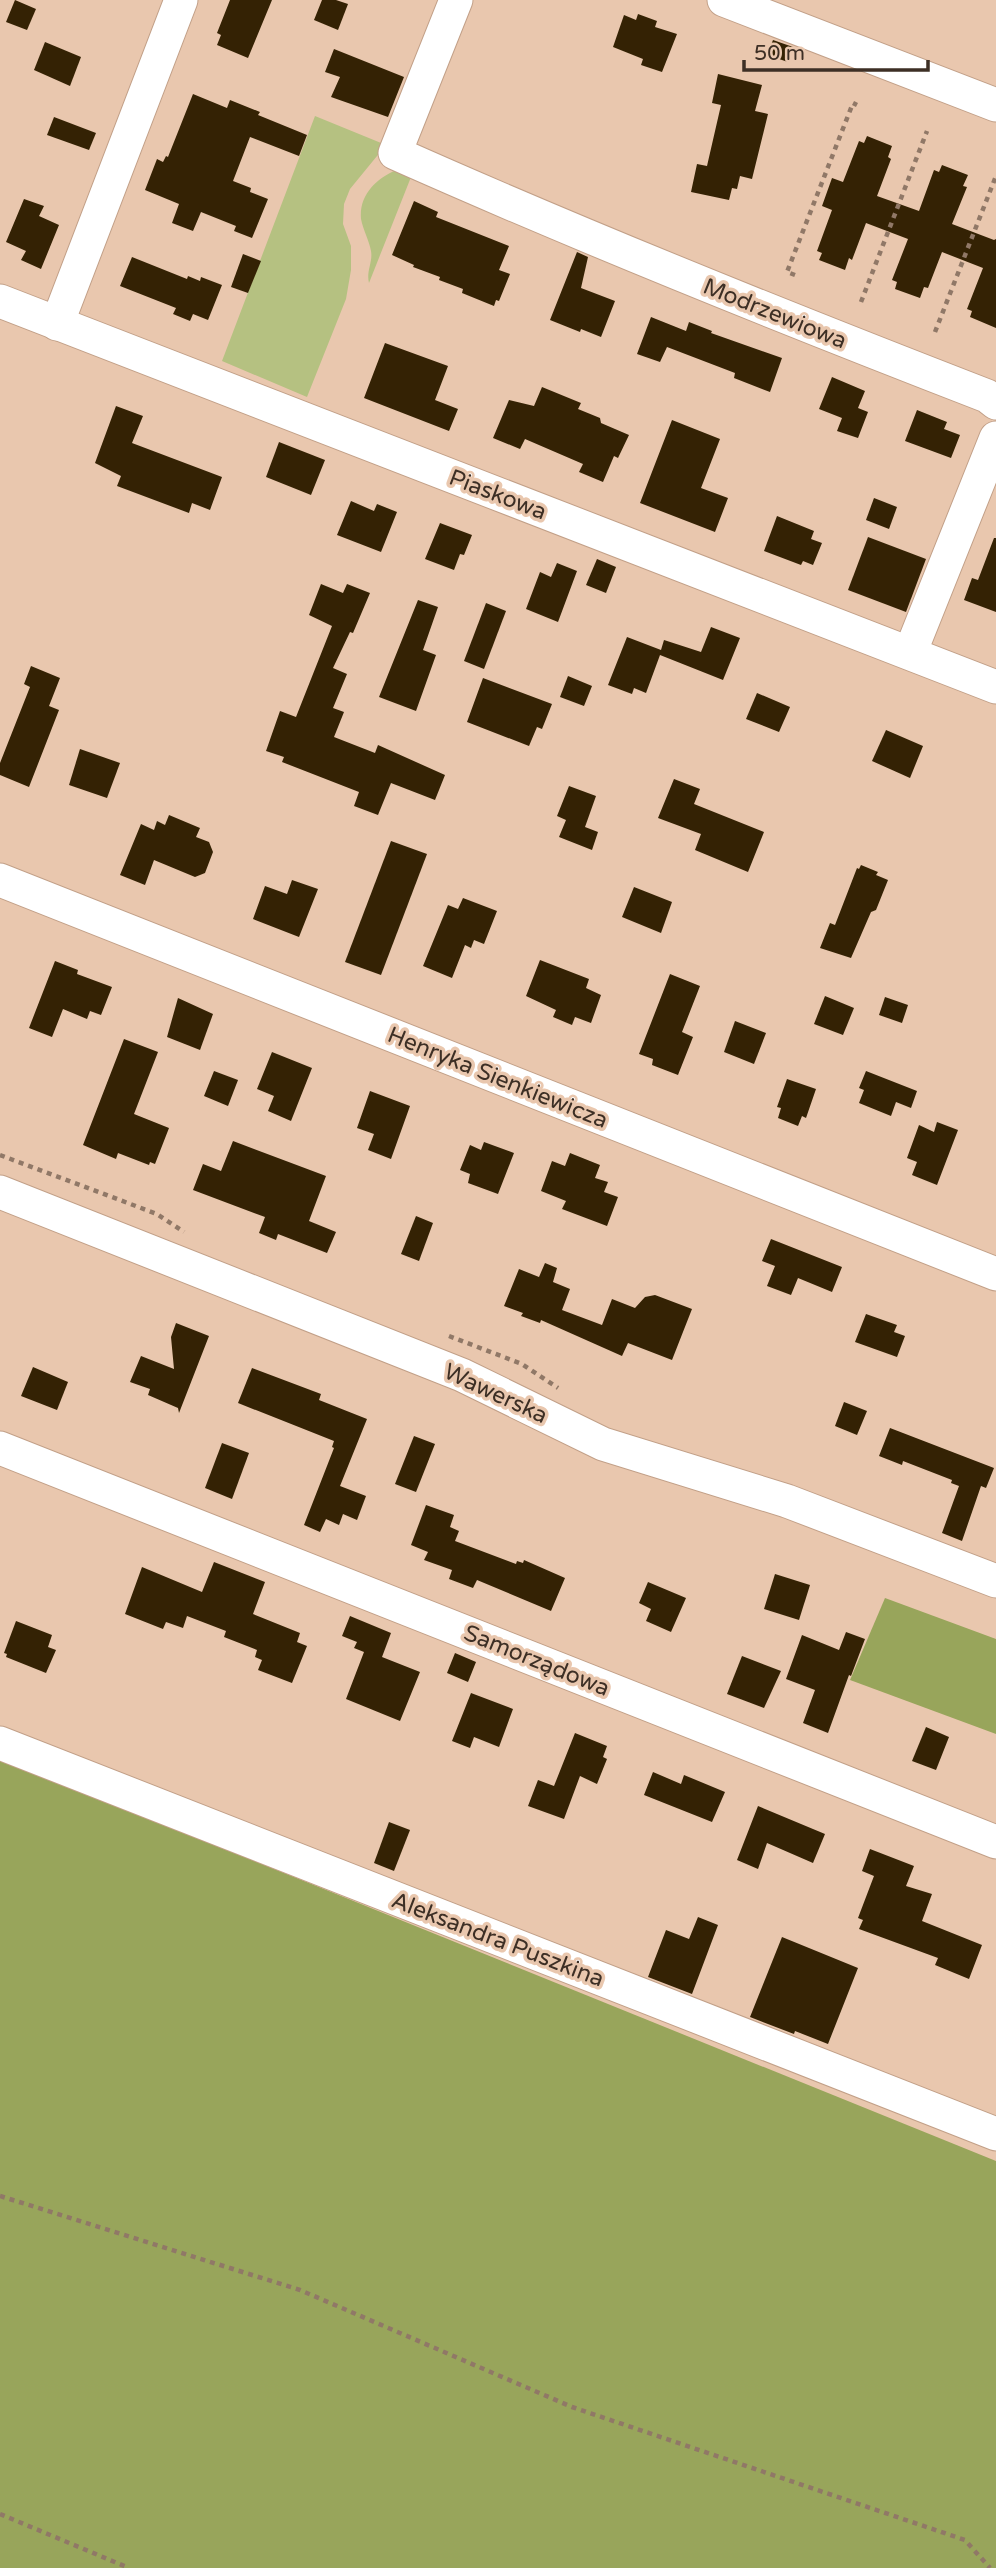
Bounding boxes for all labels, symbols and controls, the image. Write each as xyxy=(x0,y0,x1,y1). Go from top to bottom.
scale bar xyxy=(744,28,928,72)
text: 50 m xyxy=(754,41,805,66)
street label: Modrzewiowa xyxy=(699,272,850,355)
street label: Piaskowa xyxy=(445,464,550,526)
street label: Henryka Sienkiewicza xyxy=(383,1021,612,1135)
street label: Wawerska xyxy=(439,1358,552,1430)
street label: Samorządowa xyxy=(460,1619,614,1703)
street label: Aleksandra Puszkina xyxy=(387,1886,608,1993)

